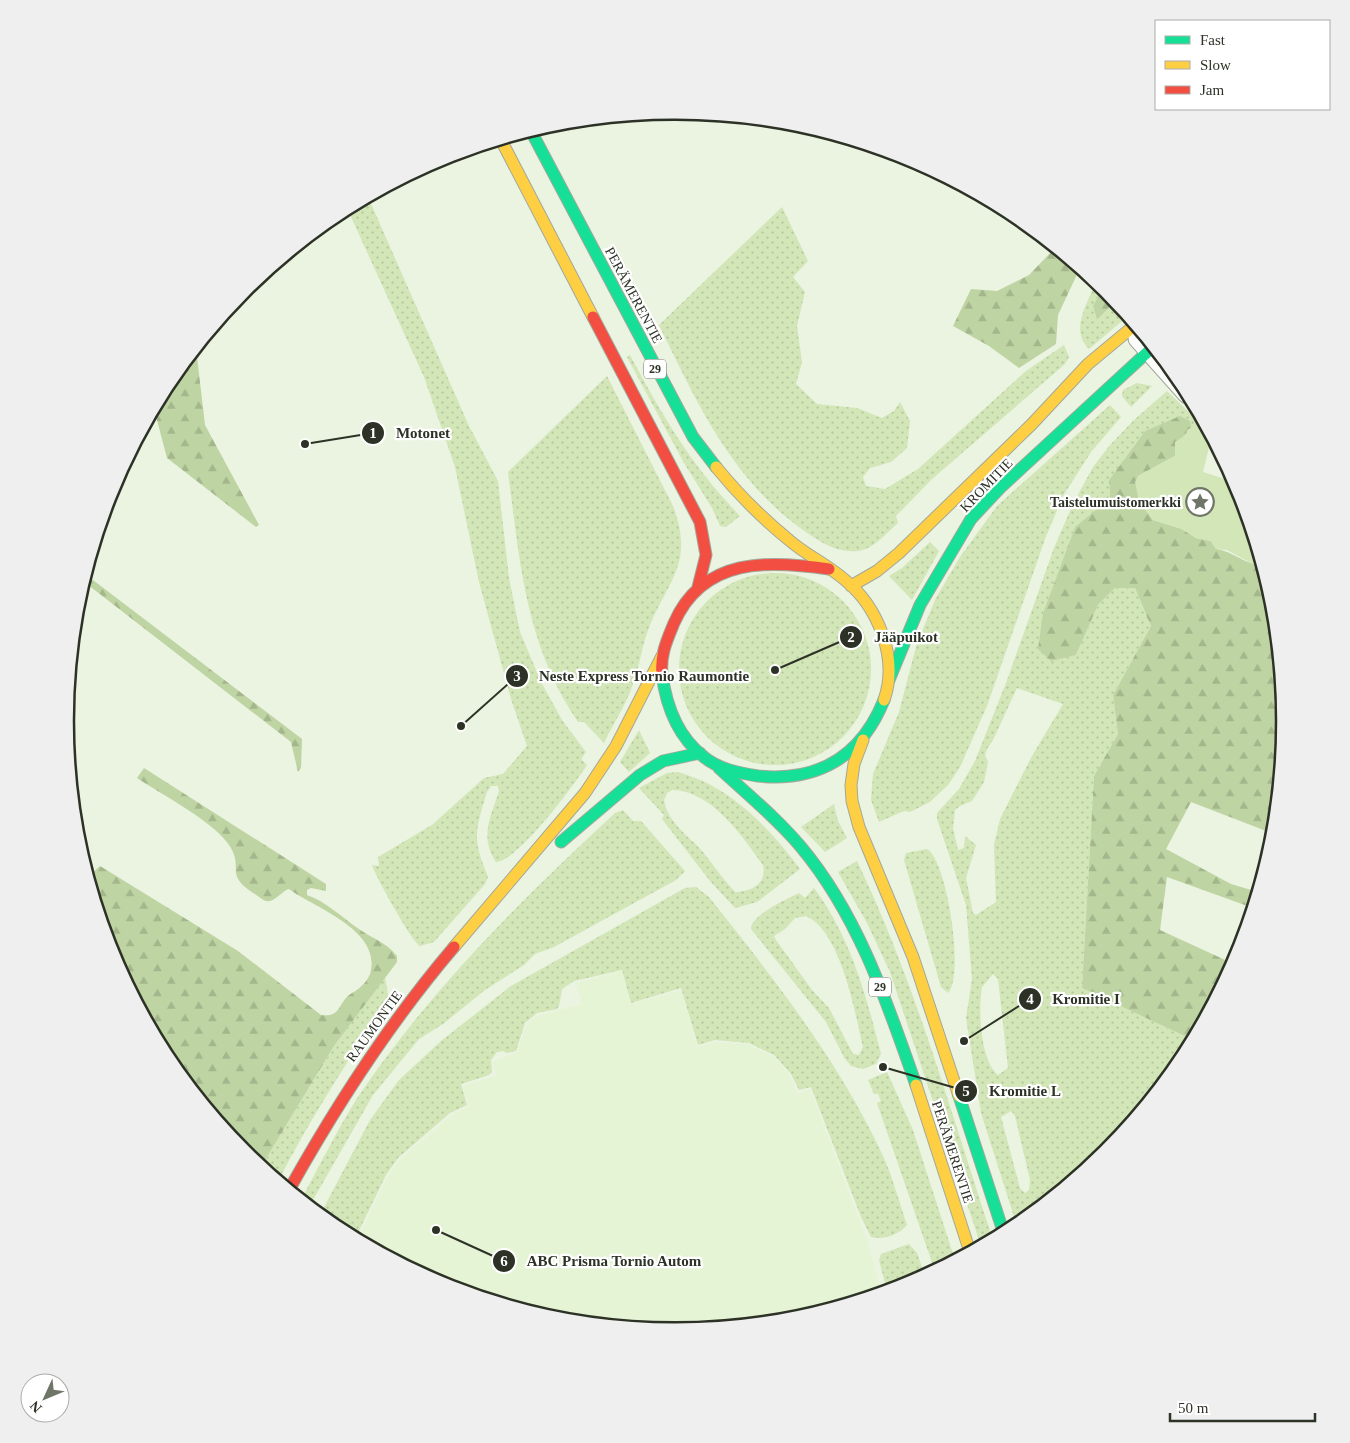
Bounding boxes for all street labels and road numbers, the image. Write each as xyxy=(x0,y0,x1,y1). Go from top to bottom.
street label: PERÄMERENTIE xyxy=(602,244,666,346)
road number: 29 xyxy=(644,359,666,378)
street label: KROMITIE xyxy=(957,456,1016,515)
road number: 29 xyxy=(869,978,891,996)
street label: RAUMONTIE xyxy=(344,988,405,1065)
street label: PERÄMERENTIE xyxy=(929,1099,977,1205)

